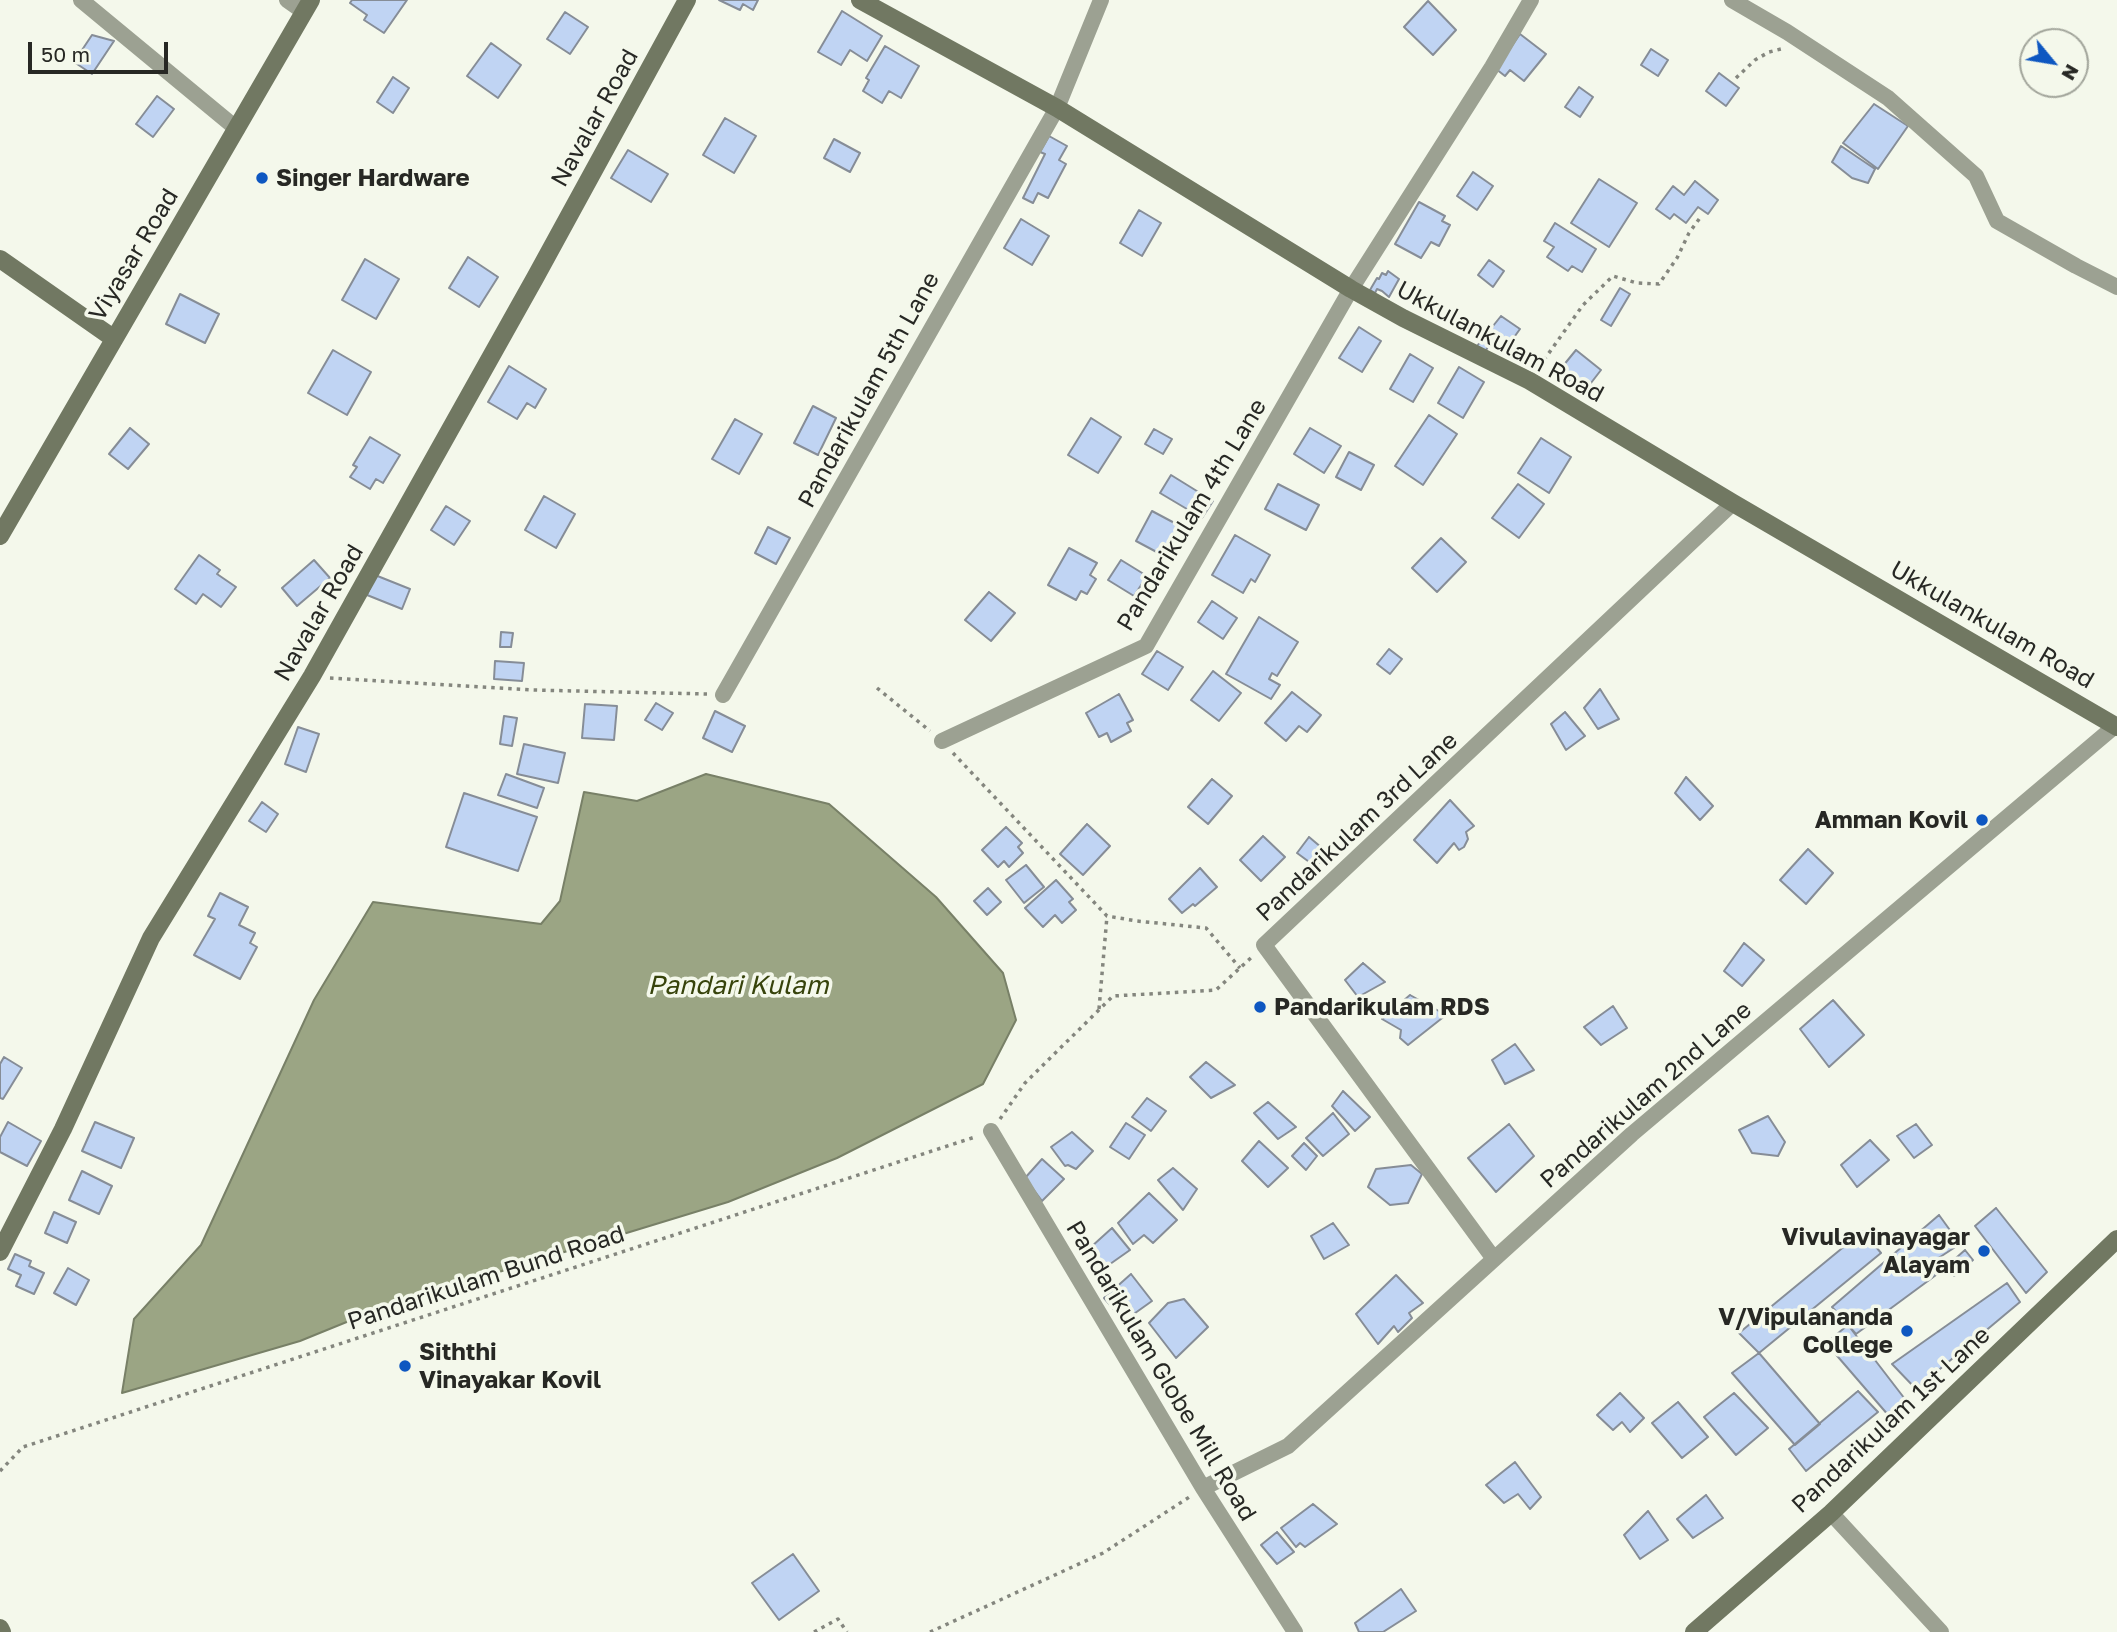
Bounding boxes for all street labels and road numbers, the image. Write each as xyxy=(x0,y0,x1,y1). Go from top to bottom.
street label: Navalar Road xyxy=(545,44,645,192)
street label: Viyasar Road xyxy=(83,184,185,326)
street label: Pandarikulam 5th Lane xyxy=(792,267,946,513)
street label: Ukkulankulam Road xyxy=(1391,275,1609,409)
street label: Pandarikulam 4th Lane xyxy=(1111,394,1273,636)
street label: Navalar Road xyxy=(268,540,370,686)
street label: Ukkulankulam Road xyxy=(1885,555,2099,695)
street label: Pandarikulam 3rd Lane xyxy=(1250,726,1464,928)
street label: Pandarikulam 2nd Lane xyxy=(1535,996,1757,1194)
street label: Pandarikulam Globe Mill Road xyxy=(1060,1216,1262,1526)
street label: Pandarikulam Bund Road xyxy=(344,1220,628,1336)
street label: Pandarikulam 1st Lane xyxy=(1786,1321,1996,1519)

